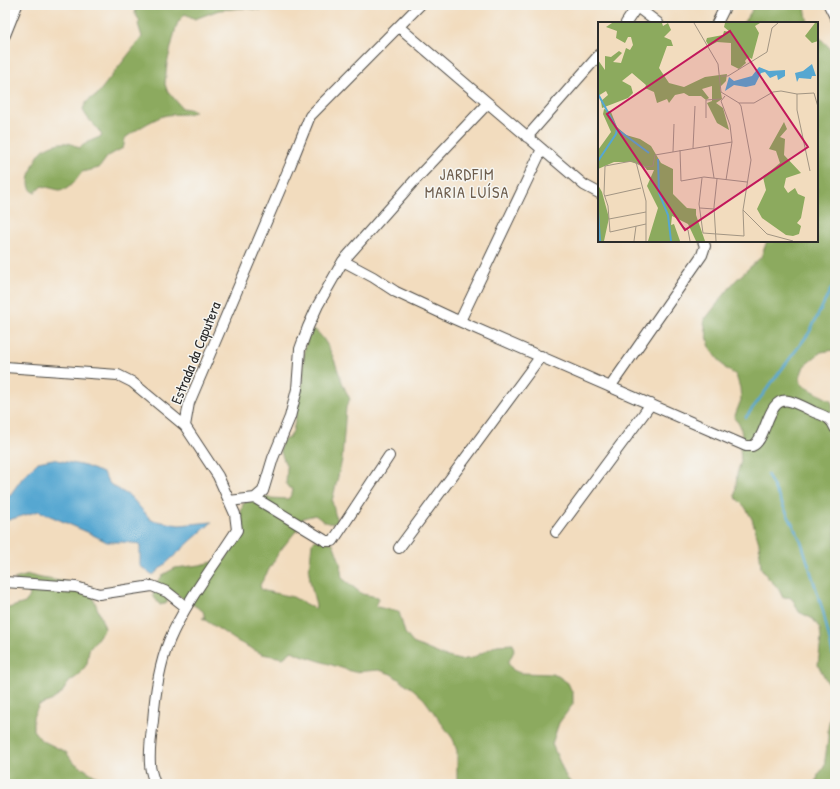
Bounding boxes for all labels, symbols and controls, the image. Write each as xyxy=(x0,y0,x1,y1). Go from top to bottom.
inset map xyxy=(598,22,818,242)
district label: JARDFIM MARIA LUÍSA xyxy=(425,163,509,203)
street label: Estrada da Caputera xyxy=(165,298,226,407)

